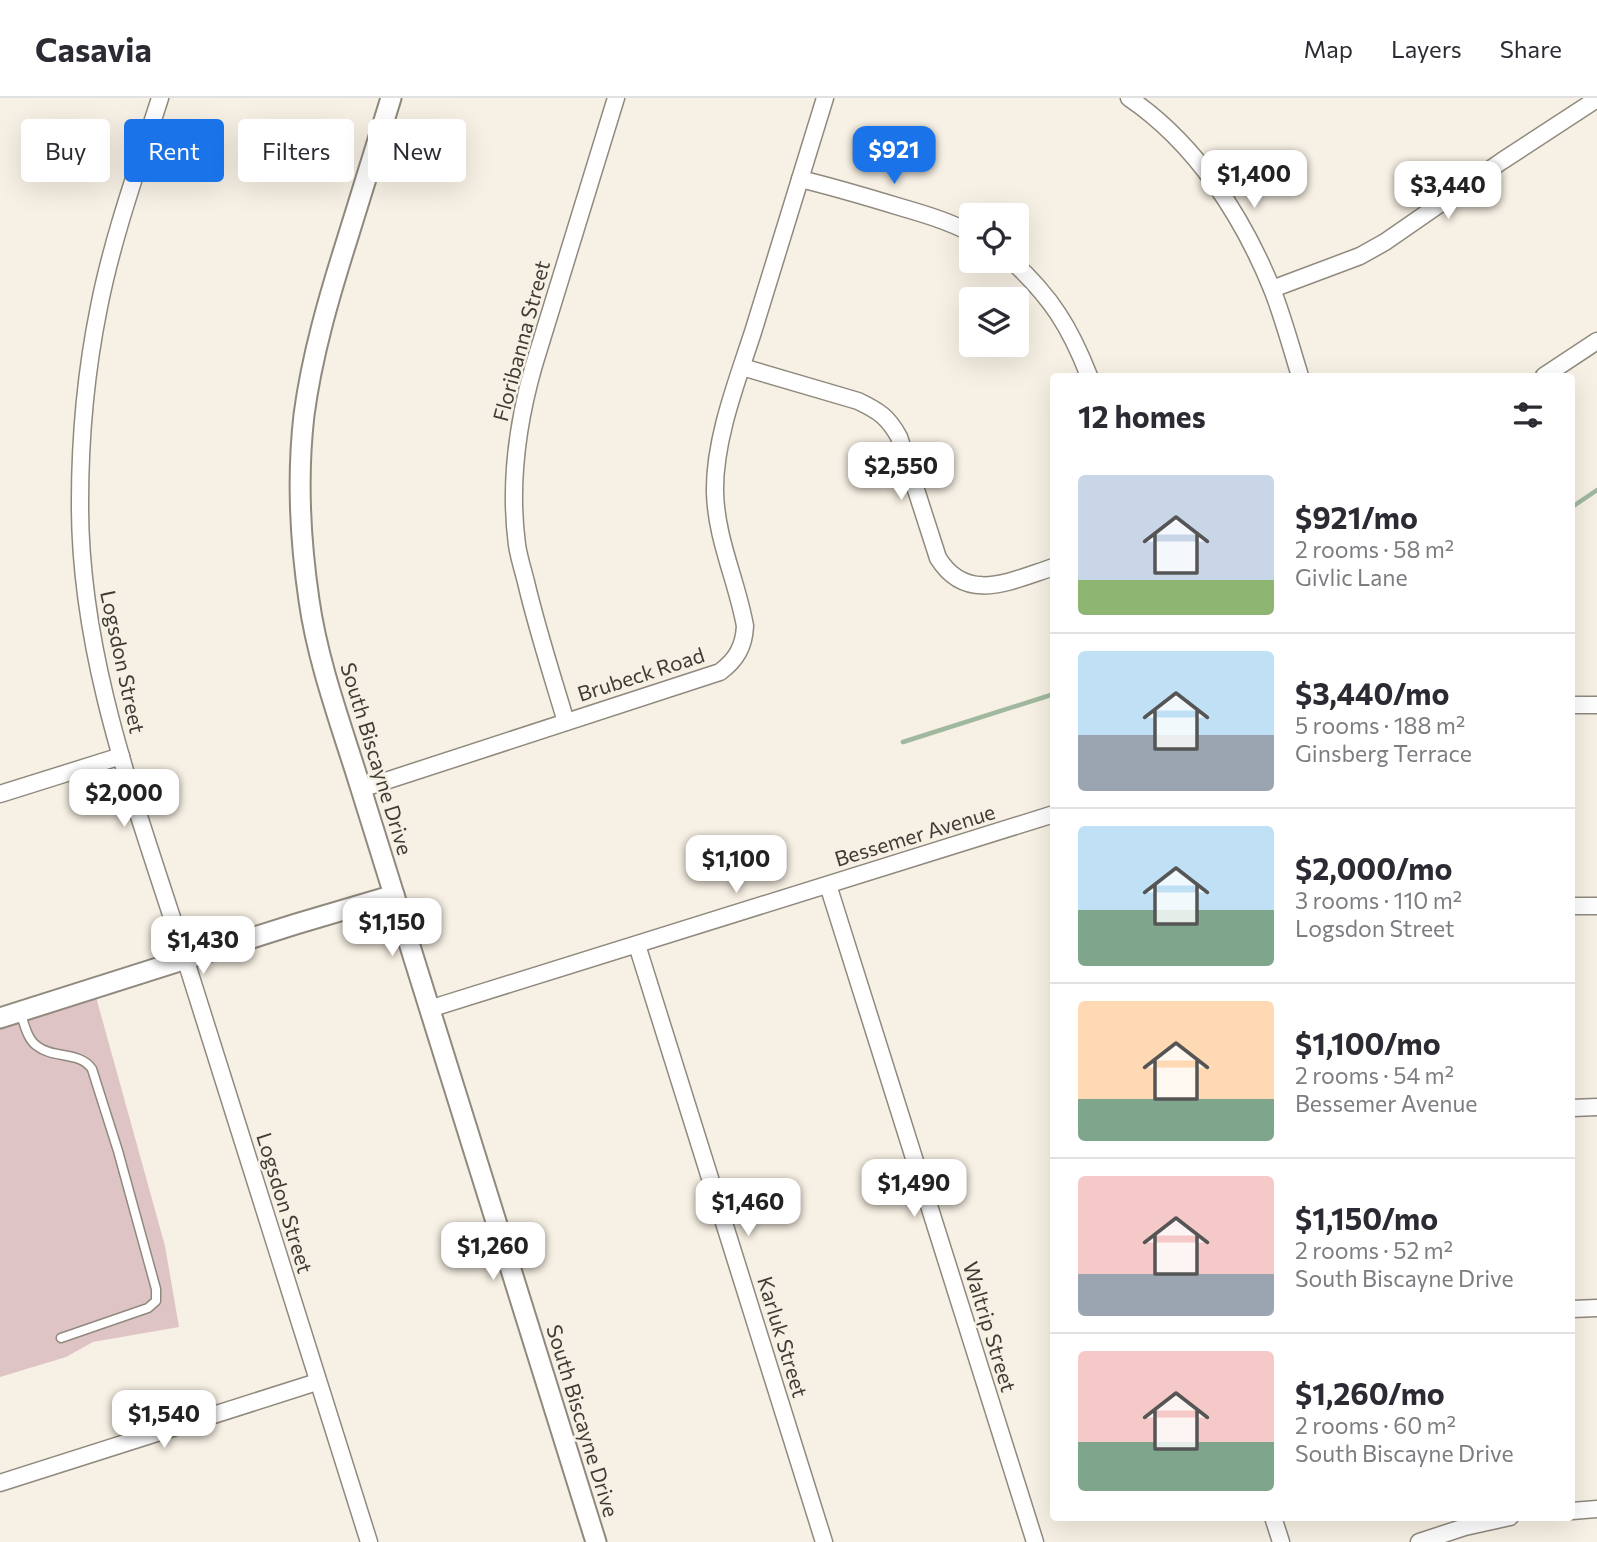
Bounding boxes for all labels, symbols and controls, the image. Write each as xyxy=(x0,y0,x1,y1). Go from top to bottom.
text: Casavia xyxy=(35,28,152,69)
text: Map xyxy=(1304,34,1353,63)
text: Layers xyxy=(1391,34,1462,63)
text: Share xyxy=(1500,34,1562,63)
chip: Buy xyxy=(21,119,110,182)
chip: Rent xyxy=(124,119,224,182)
chip: Filters xyxy=(238,119,354,182)
chip: New xyxy=(368,119,466,182)
pin: $921 xyxy=(853,126,935,186)
text: $921 xyxy=(869,135,919,163)
pin: $1,400 xyxy=(1197,150,1311,210)
text: $1,400 xyxy=(1217,159,1291,187)
pin: $3,440 xyxy=(1391,162,1505,221)
text: $3,440 xyxy=(1410,170,1486,198)
map controls xyxy=(959,203,1029,357)
button: locate xyxy=(959,203,1029,273)
street label: Floribanna Street xyxy=(487,257,554,424)
button: layers xyxy=(959,287,1029,357)
icon: filters xyxy=(1509,396,1547,434)
text: 12 homes xyxy=(1078,397,1206,434)
pin: $2,550 xyxy=(844,442,958,502)
text: $2,550 xyxy=(864,451,938,479)
text: $921/mo xyxy=(1295,498,1418,535)
icon: home xyxy=(1134,503,1218,587)
text: 2 rooms · 58 m² xyxy=(1295,535,1454,563)
text: Givlic Lane xyxy=(1295,563,1408,591)
street label: Logsdon Street xyxy=(96,588,151,735)
street label: Brubeck Road xyxy=(574,641,707,706)
street label: South Biscayne Drive xyxy=(336,659,419,858)
text: $3,440/mo xyxy=(1295,674,1449,711)
icon: home xyxy=(1134,679,1218,763)
text: 5 rooms · 188 m² xyxy=(1295,711,1465,739)
text: Ginsberg Terrace xyxy=(1295,739,1472,767)
pin: $2,000 xyxy=(67,770,181,829)
text: $2,000 xyxy=(85,778,163,806)
street label: Bessemer Avenue xyxy=(831,798,998,871)
pin: $1,100 xyxy=(679,836,793,895)
text: $1,100 xyxy=(702,844,770,872)
text: $2,000/mo xyxy=(1295,849,1452,886)
icon: home xyxy=(1134,854,1218,938)
text: 3 rooms · 110 m² xyxy=(1295,886,1462,914)
pin: $1,150 xyxy=(335,898,449,958)
text: $1,150 xyxy=(359,907,425,935)
text: Logsdon Street xyxy=(1295,914,1454,942)
pin: $1,430 xyxy=(146,916,260,976)
text: $1,430 xyxy=(167,925,239,953)
text: $1,100/mo xyxy=(1295,1024,1441,1061)
icon: home xyxy=(1134,1029,1218,1113)
text: 2 rooms · 54 m² xyxy=(1295,1061,1454,1089)
text: Bessemer Avenue xyxy=(1295,1089,1477,1117)
street label: Logsdon Street xyxy=(252,1129,319,1276)
pin: $1,490 xyxy=(857,1160,971,1219)
text: $1,490 xyxy=(878,1168,950,1196)
pin: $1,460 xyxy=(691,1178,805,1238)
text: $1,460 xyxy=(712,1187,784,1215)
text: $1,150/mo xyxy=(1295,1199,1438,1236)
icon: home xyxy=(1134,1204,1218,1288)
pin: $1,260 xyxy=(436,1222,550,1282)
text: $1,260 xyxy=(457,1231,529,1259)
text: 2 rooms · 52 m² xyxy=(1295,1236,1453,1264)
street label: Waltrip Street xyxy=(959,1258,1022,1395)
text: South Biscayne Drive xyxy=(1295,1264,1514,1292)
street label: Karluk Street xyxy=(753,1273,814,1400)
street label: South Biscayne Drive xyxy=(542,1321,625,1520)
text: $1,260/mo xyxy=(1295,1374,1445,1411)
icon: home xyxy=(1134,1379,1218,1463)
pin: $1,540 xyxy=(107,1390,221,1450)
text: $1,540 xyxy=(128,1399,200,1427)
text: 2 rooms · 60 m² xyxy=(1295,1411,1456,1439)
text: South Biscayne Drive xyxy=(1295,1439,1514,1467)

